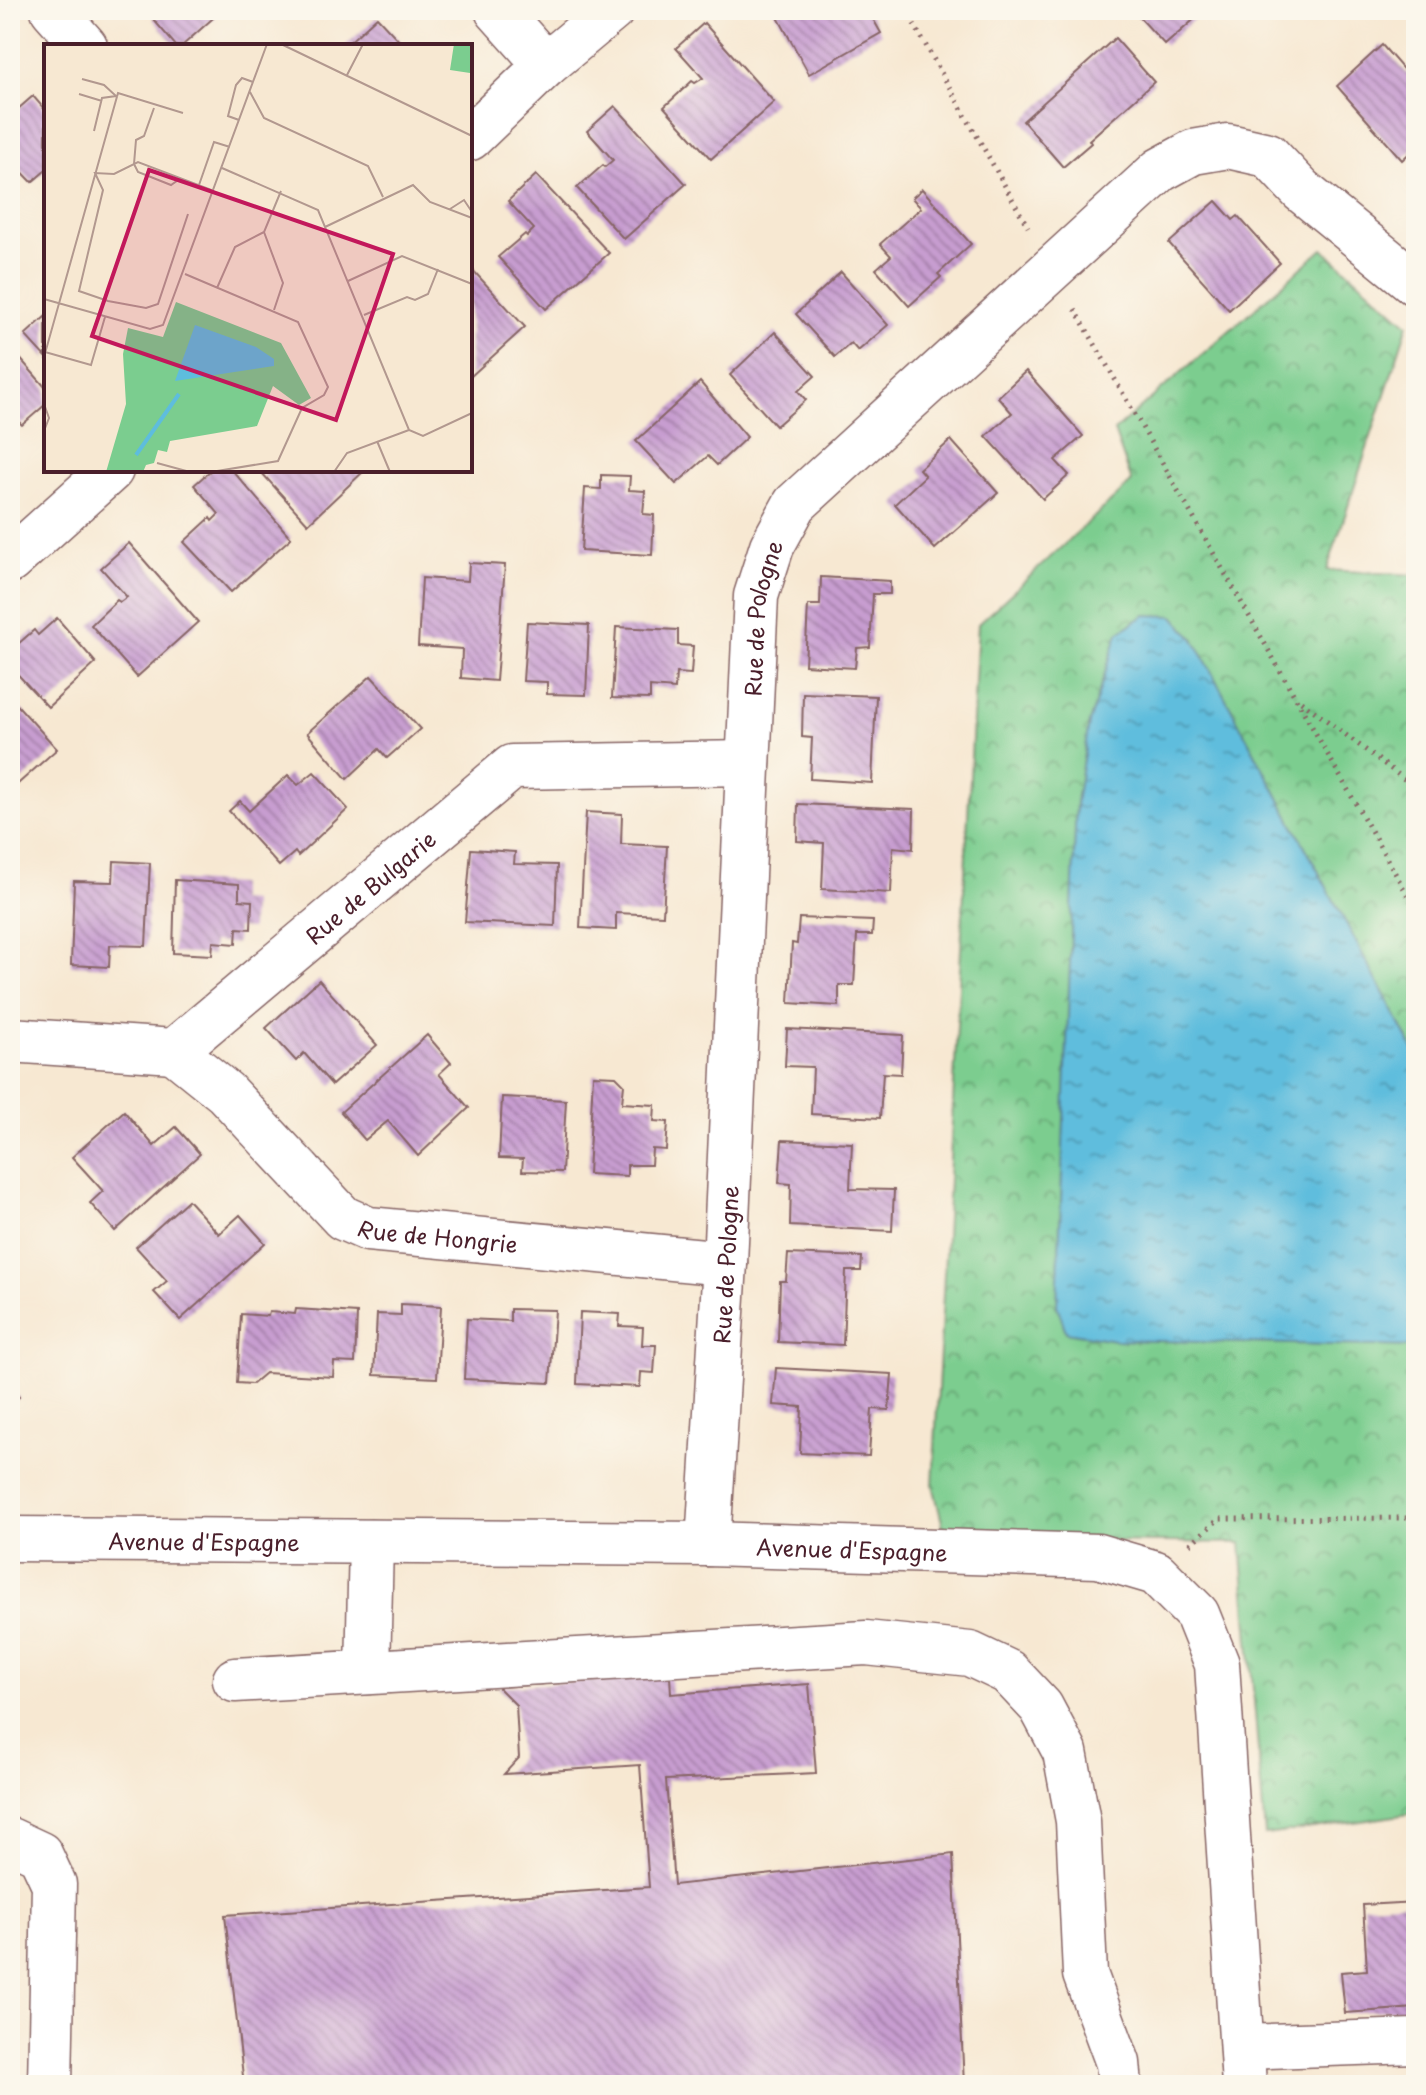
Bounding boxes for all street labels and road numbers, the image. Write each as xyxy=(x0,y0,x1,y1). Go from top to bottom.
street label: Rue de Pologne xyxy=(735,536,789,697)
street label: Rue de Bulgarie xyxy=(297,822,442,951)
street label: Rue de Pologne xyxy=(704,1185,745,1345)
street label: Rue de Hongrie xyxy=(353,1210,519,1260)
street label: Avenue d'Espagne xyxy=(108,1523,300,1558)
street label: Avenue d'Espagne xyxy=(756,1529,948,1568)

